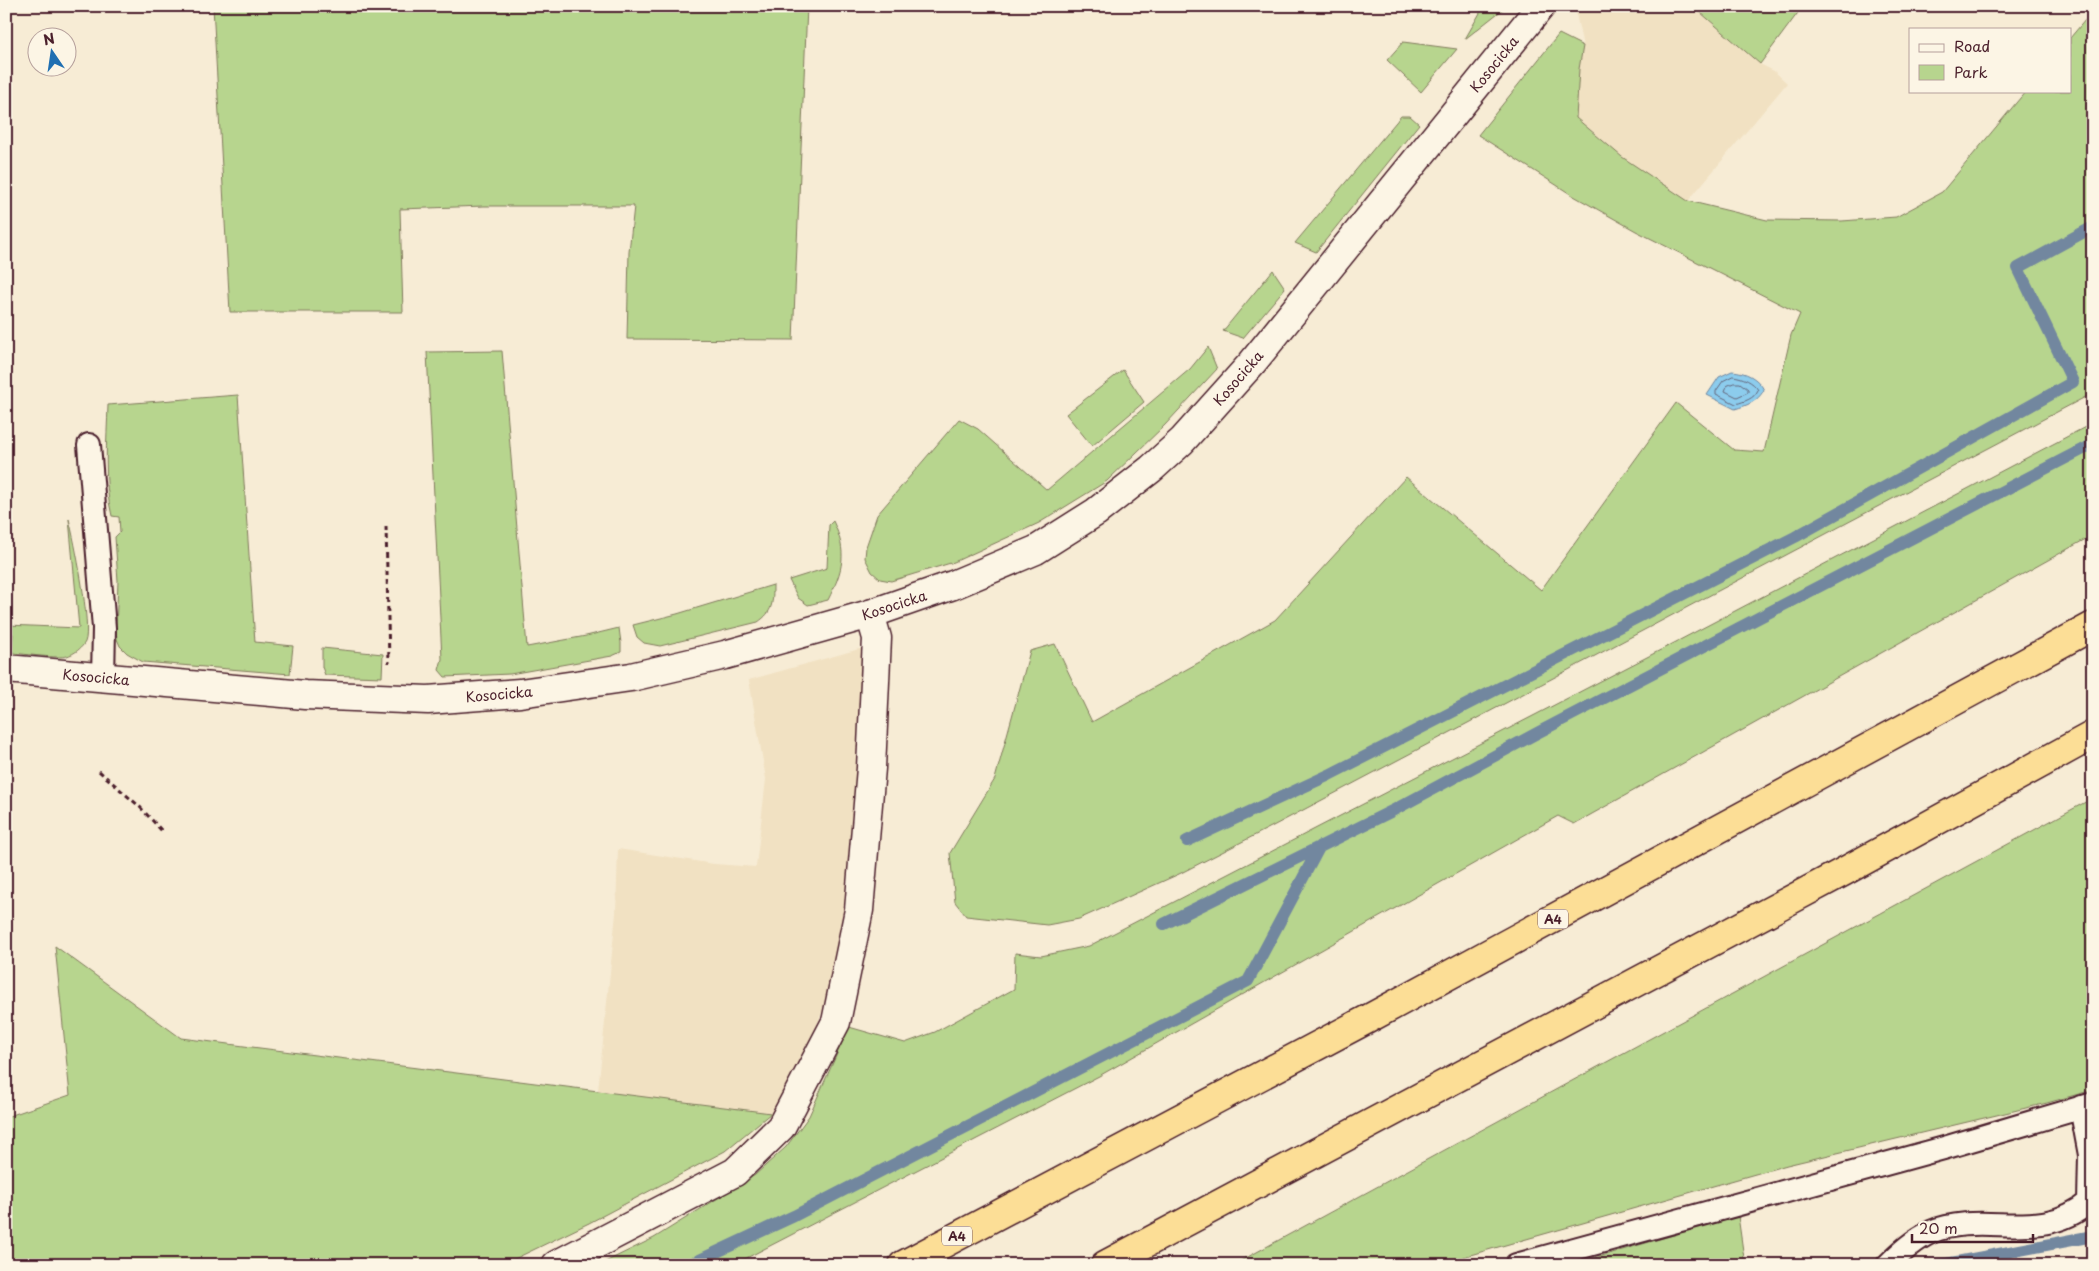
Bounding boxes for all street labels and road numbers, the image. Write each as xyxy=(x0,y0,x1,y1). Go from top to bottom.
street label: Kosocicka xyxy=(1465,31,1524,97)
street label: Kosocicka xyxy=(1208,345,1268,410)
street label: Kosocicka xyxy=(859,585,930,625)
street label: Kosocicka xyxy=(62,664,131,690)
street label: Kosocicka xyxy=(465,681,534,707)
road number: A4 xyxy=(1538,910,1568,929)
road number: A4 xyxy=(942,1226,972,1246)

